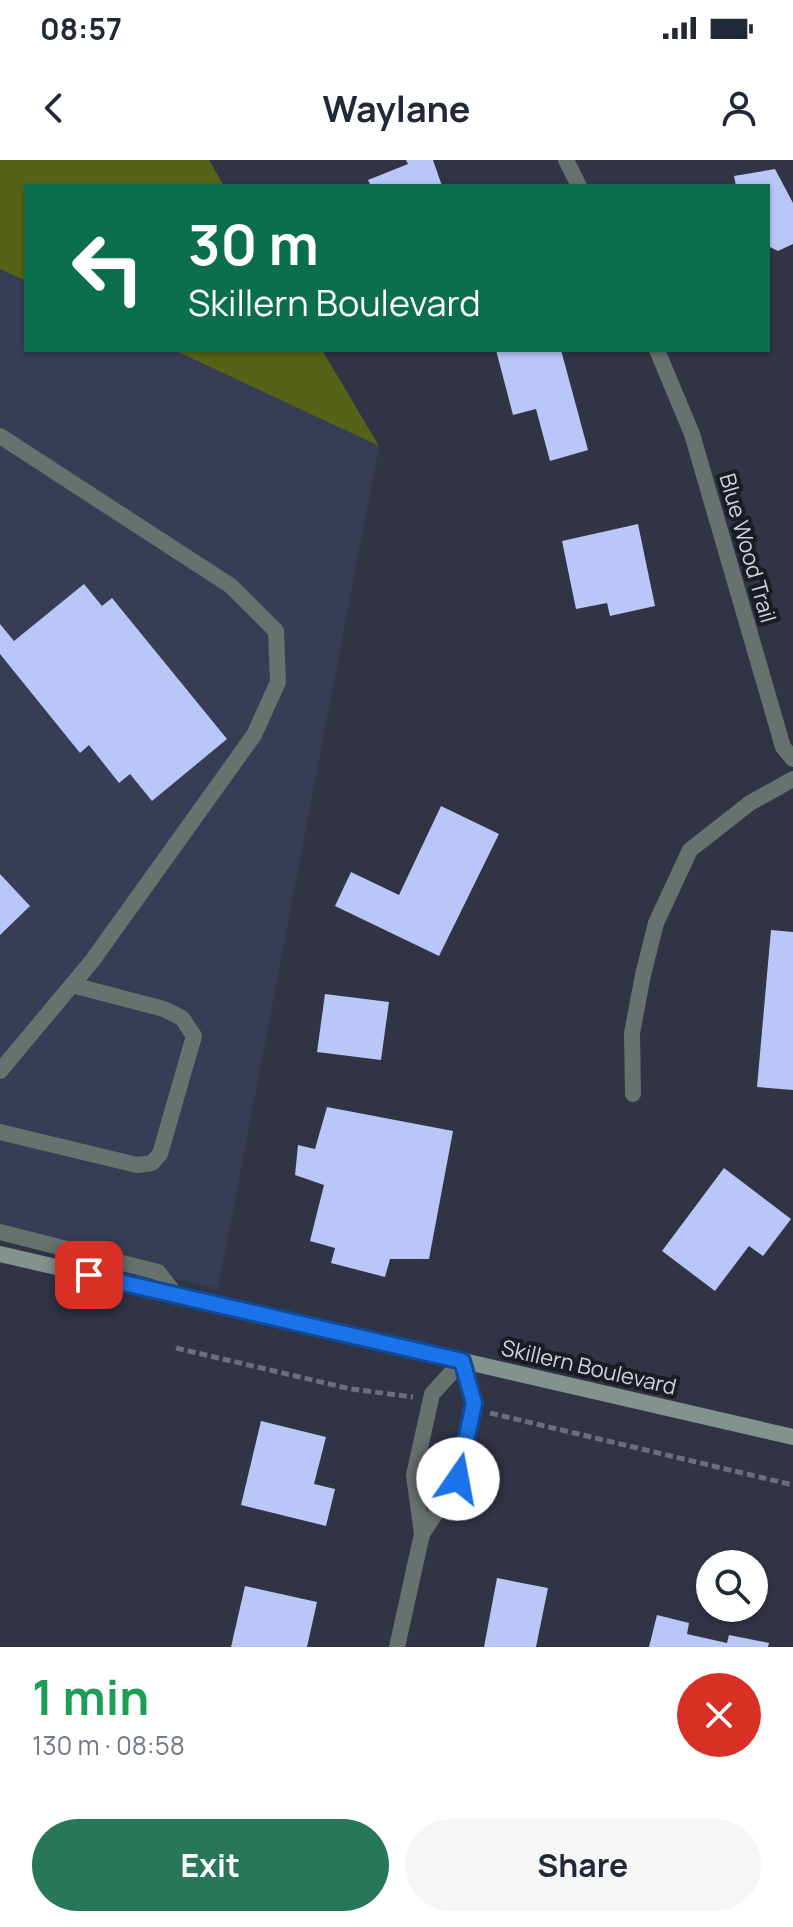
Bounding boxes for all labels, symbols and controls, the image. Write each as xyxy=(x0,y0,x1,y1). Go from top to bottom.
text: 08:57 xyxy=(40,8,122,49)
text: Waylane xyxy=(322,84,471,133)
icon: back xyxy=(32,86,76,130)
icon: person xyxy=(717,86,761,130)
text: 30 m xyxy=(188,205,319,282)
icon: left xyxy=(56,216,160,320)
text: Skillern Boulevard xyxy=(188,278,481,327)
street label: Blue Wood Trail xyxy=(712,470,784,626)
pin xyxy=(55,1241,123,1309)
icon: arrive xyxy=(67,1253,111,1297)
street label: Skillern Boulevard xyxy=(499,1332,679,1402)
position arrow xyxy=(416,1437,500,1521)
map controls xyxy=(696,1550,768,1622)
button: search xyxy=(696,1550,768,1622)
text: 1 min xyxy=(32,1664,149,1729)
button: close xyxy=(677,1673,761,1757)
text: 130 m · 08:58 xyxy=(32,1727,185,1763)
button: Exit xyxy=(32,1819,389,1911)
button: Share xyxy=(405,1819,761,1911)

